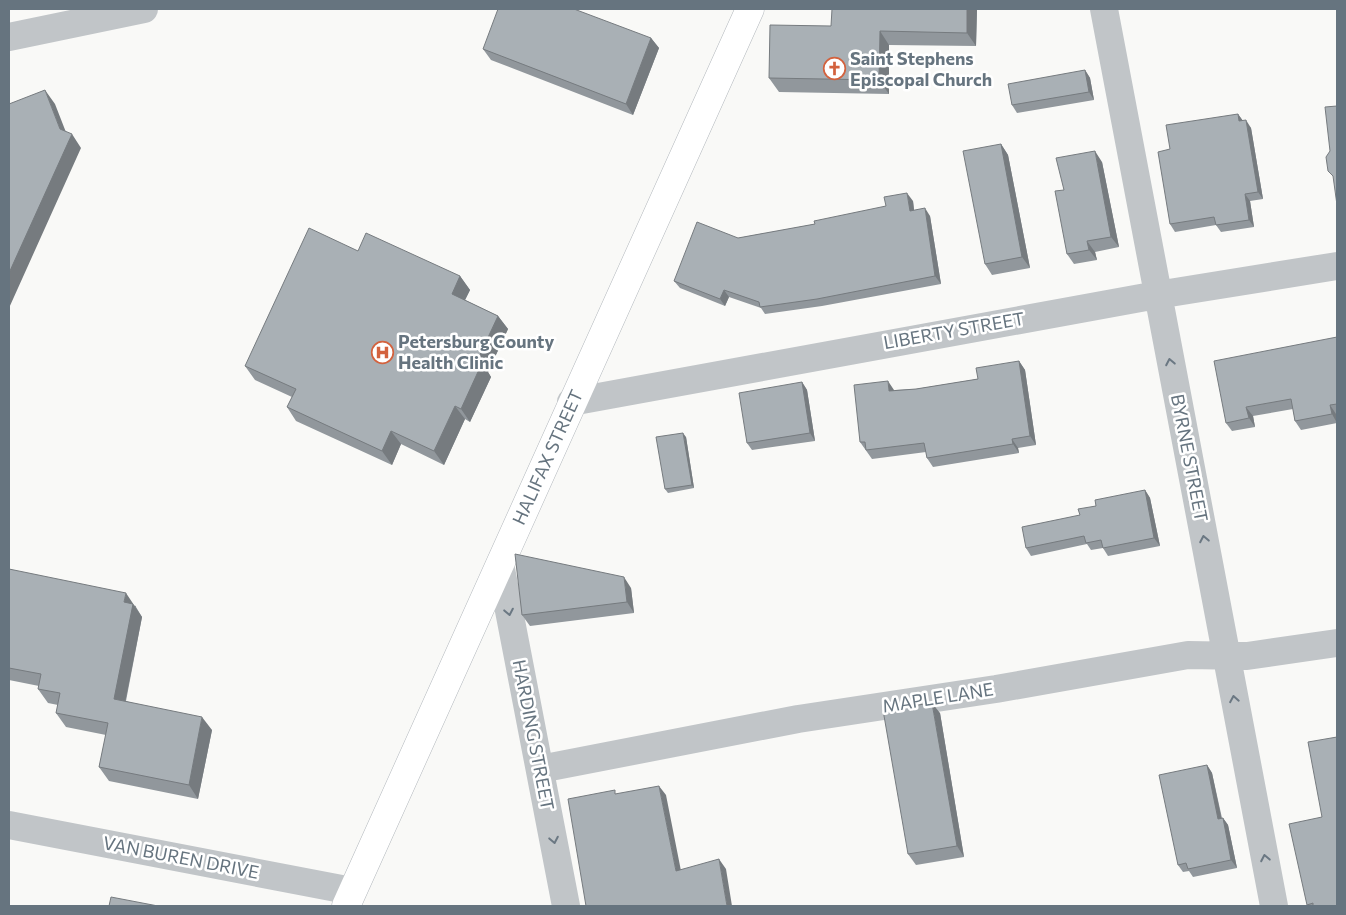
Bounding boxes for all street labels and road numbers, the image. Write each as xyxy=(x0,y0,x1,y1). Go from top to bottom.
street label: LIBERTY STREET xyxy=(882,307,1026,353)
street label: HALIFAX STREET xyxy=(507,386,587,528)
street label: BYRNE STREET xyxy=(1167,392,1213,524)
street label: HARDING STREET xyxy=(509,657,559,812)
street label: MAPLE LANE xyxy=(881,677,995,717)
street label: VAN BUREN DRIVE xyxy=(101,831,261,883)

